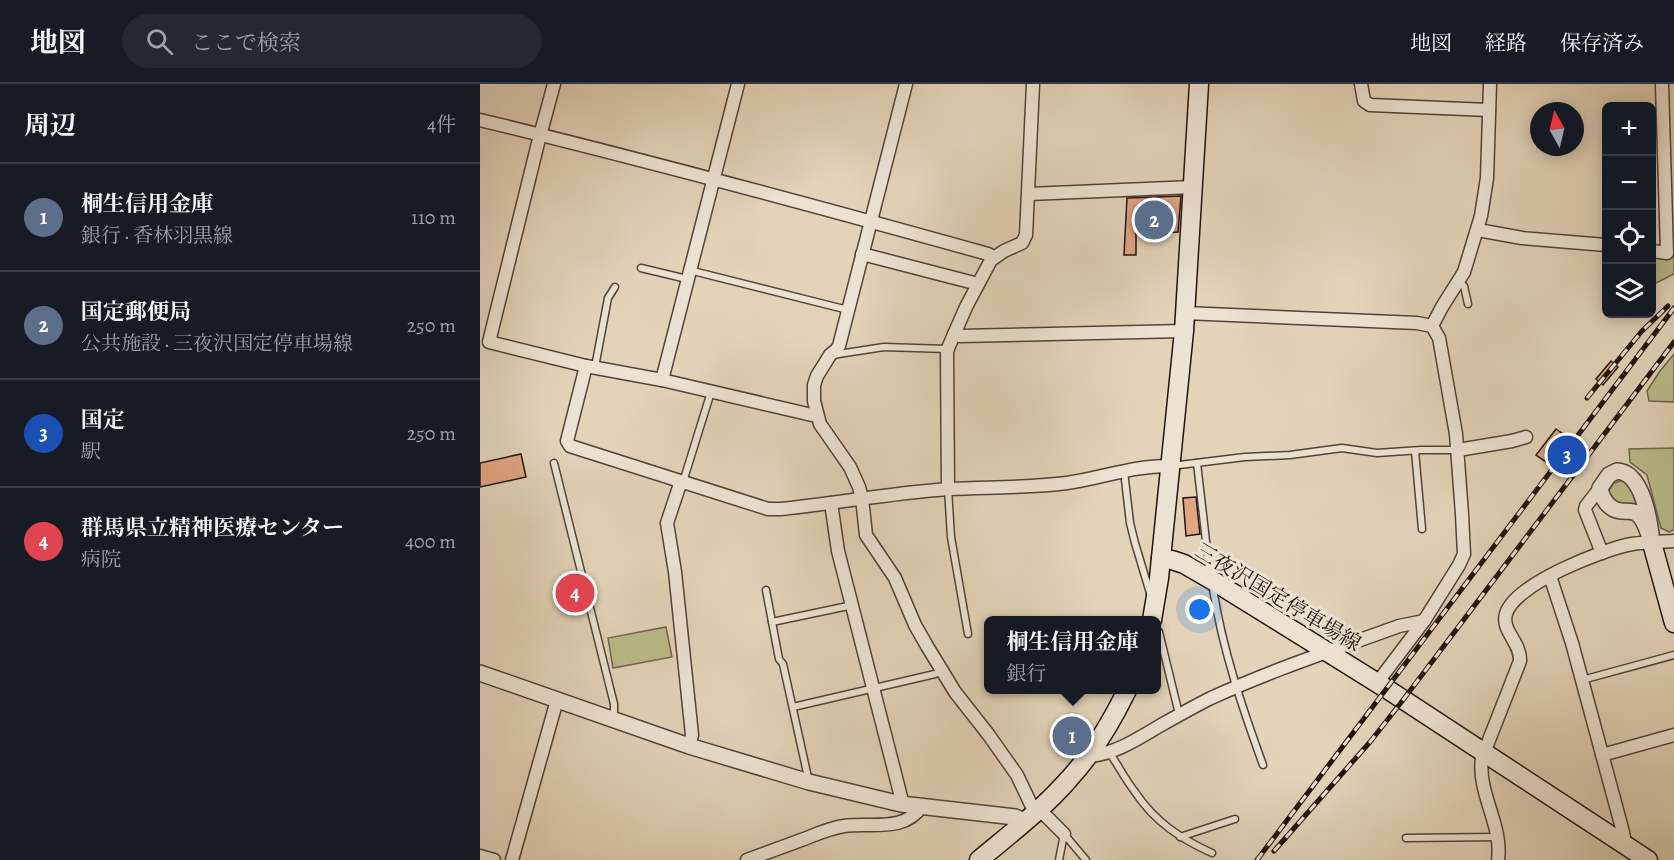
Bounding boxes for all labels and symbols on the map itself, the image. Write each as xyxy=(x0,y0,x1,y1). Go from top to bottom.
north arrow xyxy=(1530,102,1584,156)
pin: 2 xyxy=(1134,198,1174,242)
pin: 3 xyxy=(1548,432,1586,478)
street label: 三夜沢国定停車場線 xyxy=(1190,536,1366,658)
pin: 4 xyxy=(556,570,595,616)
your location xyxy=(1185,595,1214,624)
pin: 1 xyxy=(1052,714,1092,758)

